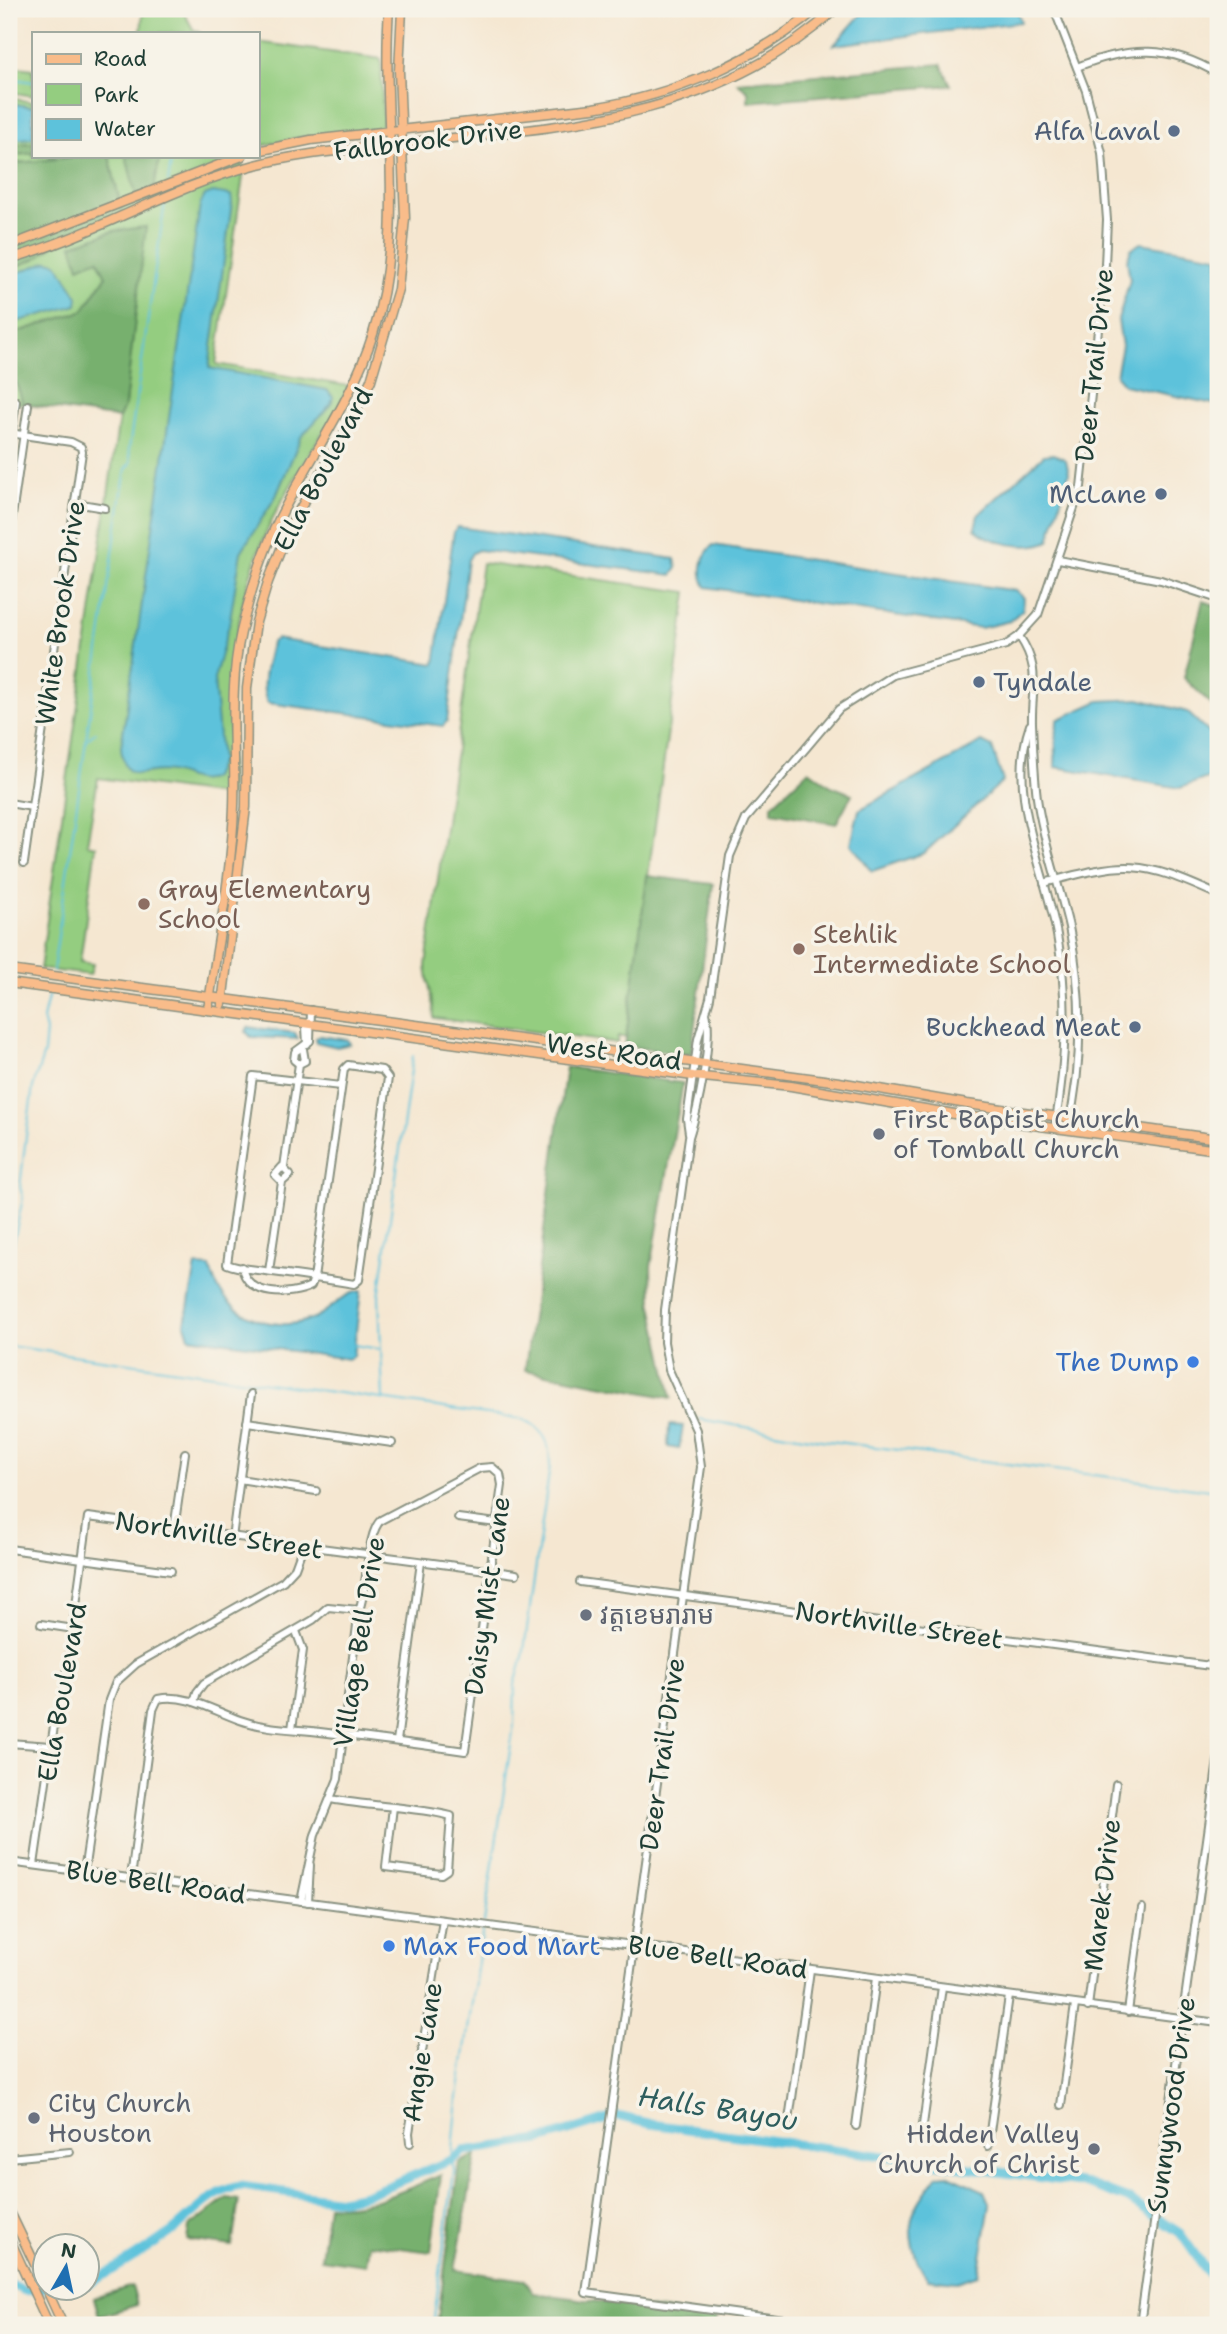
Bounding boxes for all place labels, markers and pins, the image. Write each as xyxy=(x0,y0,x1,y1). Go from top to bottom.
place label: Alfa Laval xyxy=(1034,113,1160,148)
marker: Alfa Laval xyxy=(1166,123,1182,139)
place label: McLane xyxy=(1049,476,1147,511)
marker: McLane xyxy=(1153,486,1169,502)
place label: Tyndale xyxy=(993,664,1092,699)
marker: Tyndale xyxy=(971,674,987,690)
place label: Gray Elementary School xyxy=(158,871,371,936)
marker: Gray Elementary School xyxy=(136,896,152,912)
place label: Stehlik Intermediate School xyxy=(813,916,1071,981)
marker: Stehlik Intermediate School xyxy=(791,941,807,957)
place label: Buckhead Meat xyxy=(926,1009,1121,1044)
marker: Buckhead Meat xyxy=(1127,1019,1143,1035)
place label: First Baptist Church of Tomball Church xyxy=(893,1101,1140,1166)
marker: First Baptist Church of Tomball Church xyxy=(871,1126,887,1142)
place label: The Dump xyxy=(1055,1344,1179,1379)
marker: The Dump xyxy=(1185,1354,1201,1370)
place label: វត្តខេមរារាម xyxy=(600,1597,714,1632)
marker: វត្តខេមរារាម xyxy=(578,1607,594,1623)
place label: Max Food Mart xyxy=(403,1928,601,1963)
marker: Max Food Mart xyxy=(381,1938,397,1954)
place label: City Church Houston xyxy=(48,2085,192,2150)
marker: City Church Houston xyxy=(26,2110,42,2126)
place label: Hidden Valley Church of Christ xyxy=(878,2116,1080,2181)
marker: Hidden Valley Church of Christ xyxy=(1086,2141,1102,2157)

